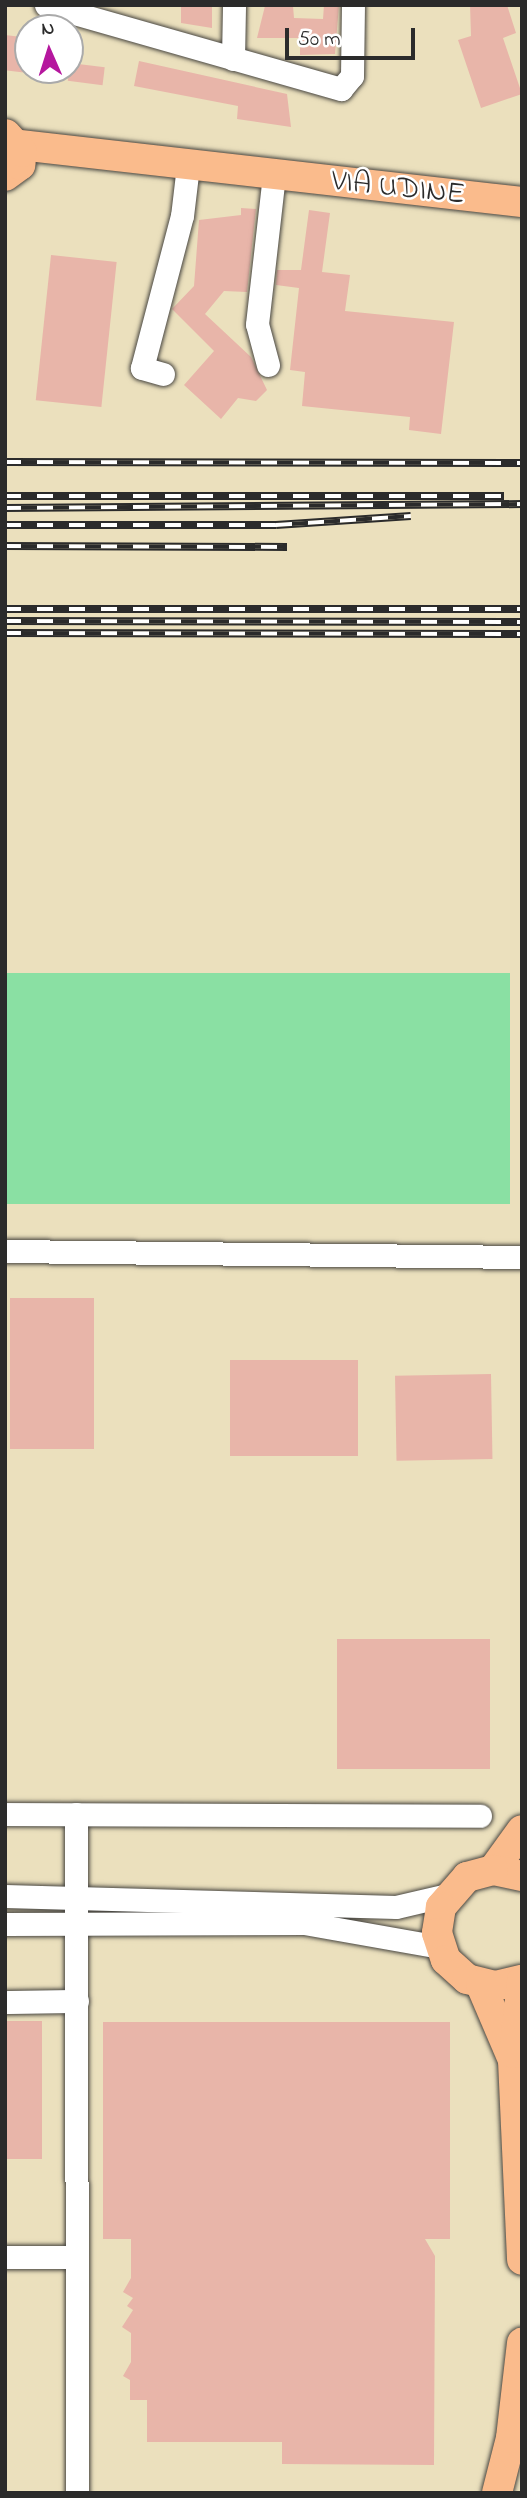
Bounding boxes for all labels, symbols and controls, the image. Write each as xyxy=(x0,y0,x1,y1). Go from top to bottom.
north arrow xyxy=(14,14,84,84)
scale bar xyxy=(289,14,419,58)
text: N xyxy=(41,16,55,43)
text: 50 m xyxy=(298,25,341,55)
street label: VIA UDINE xyxy=(330,164,466,214)

